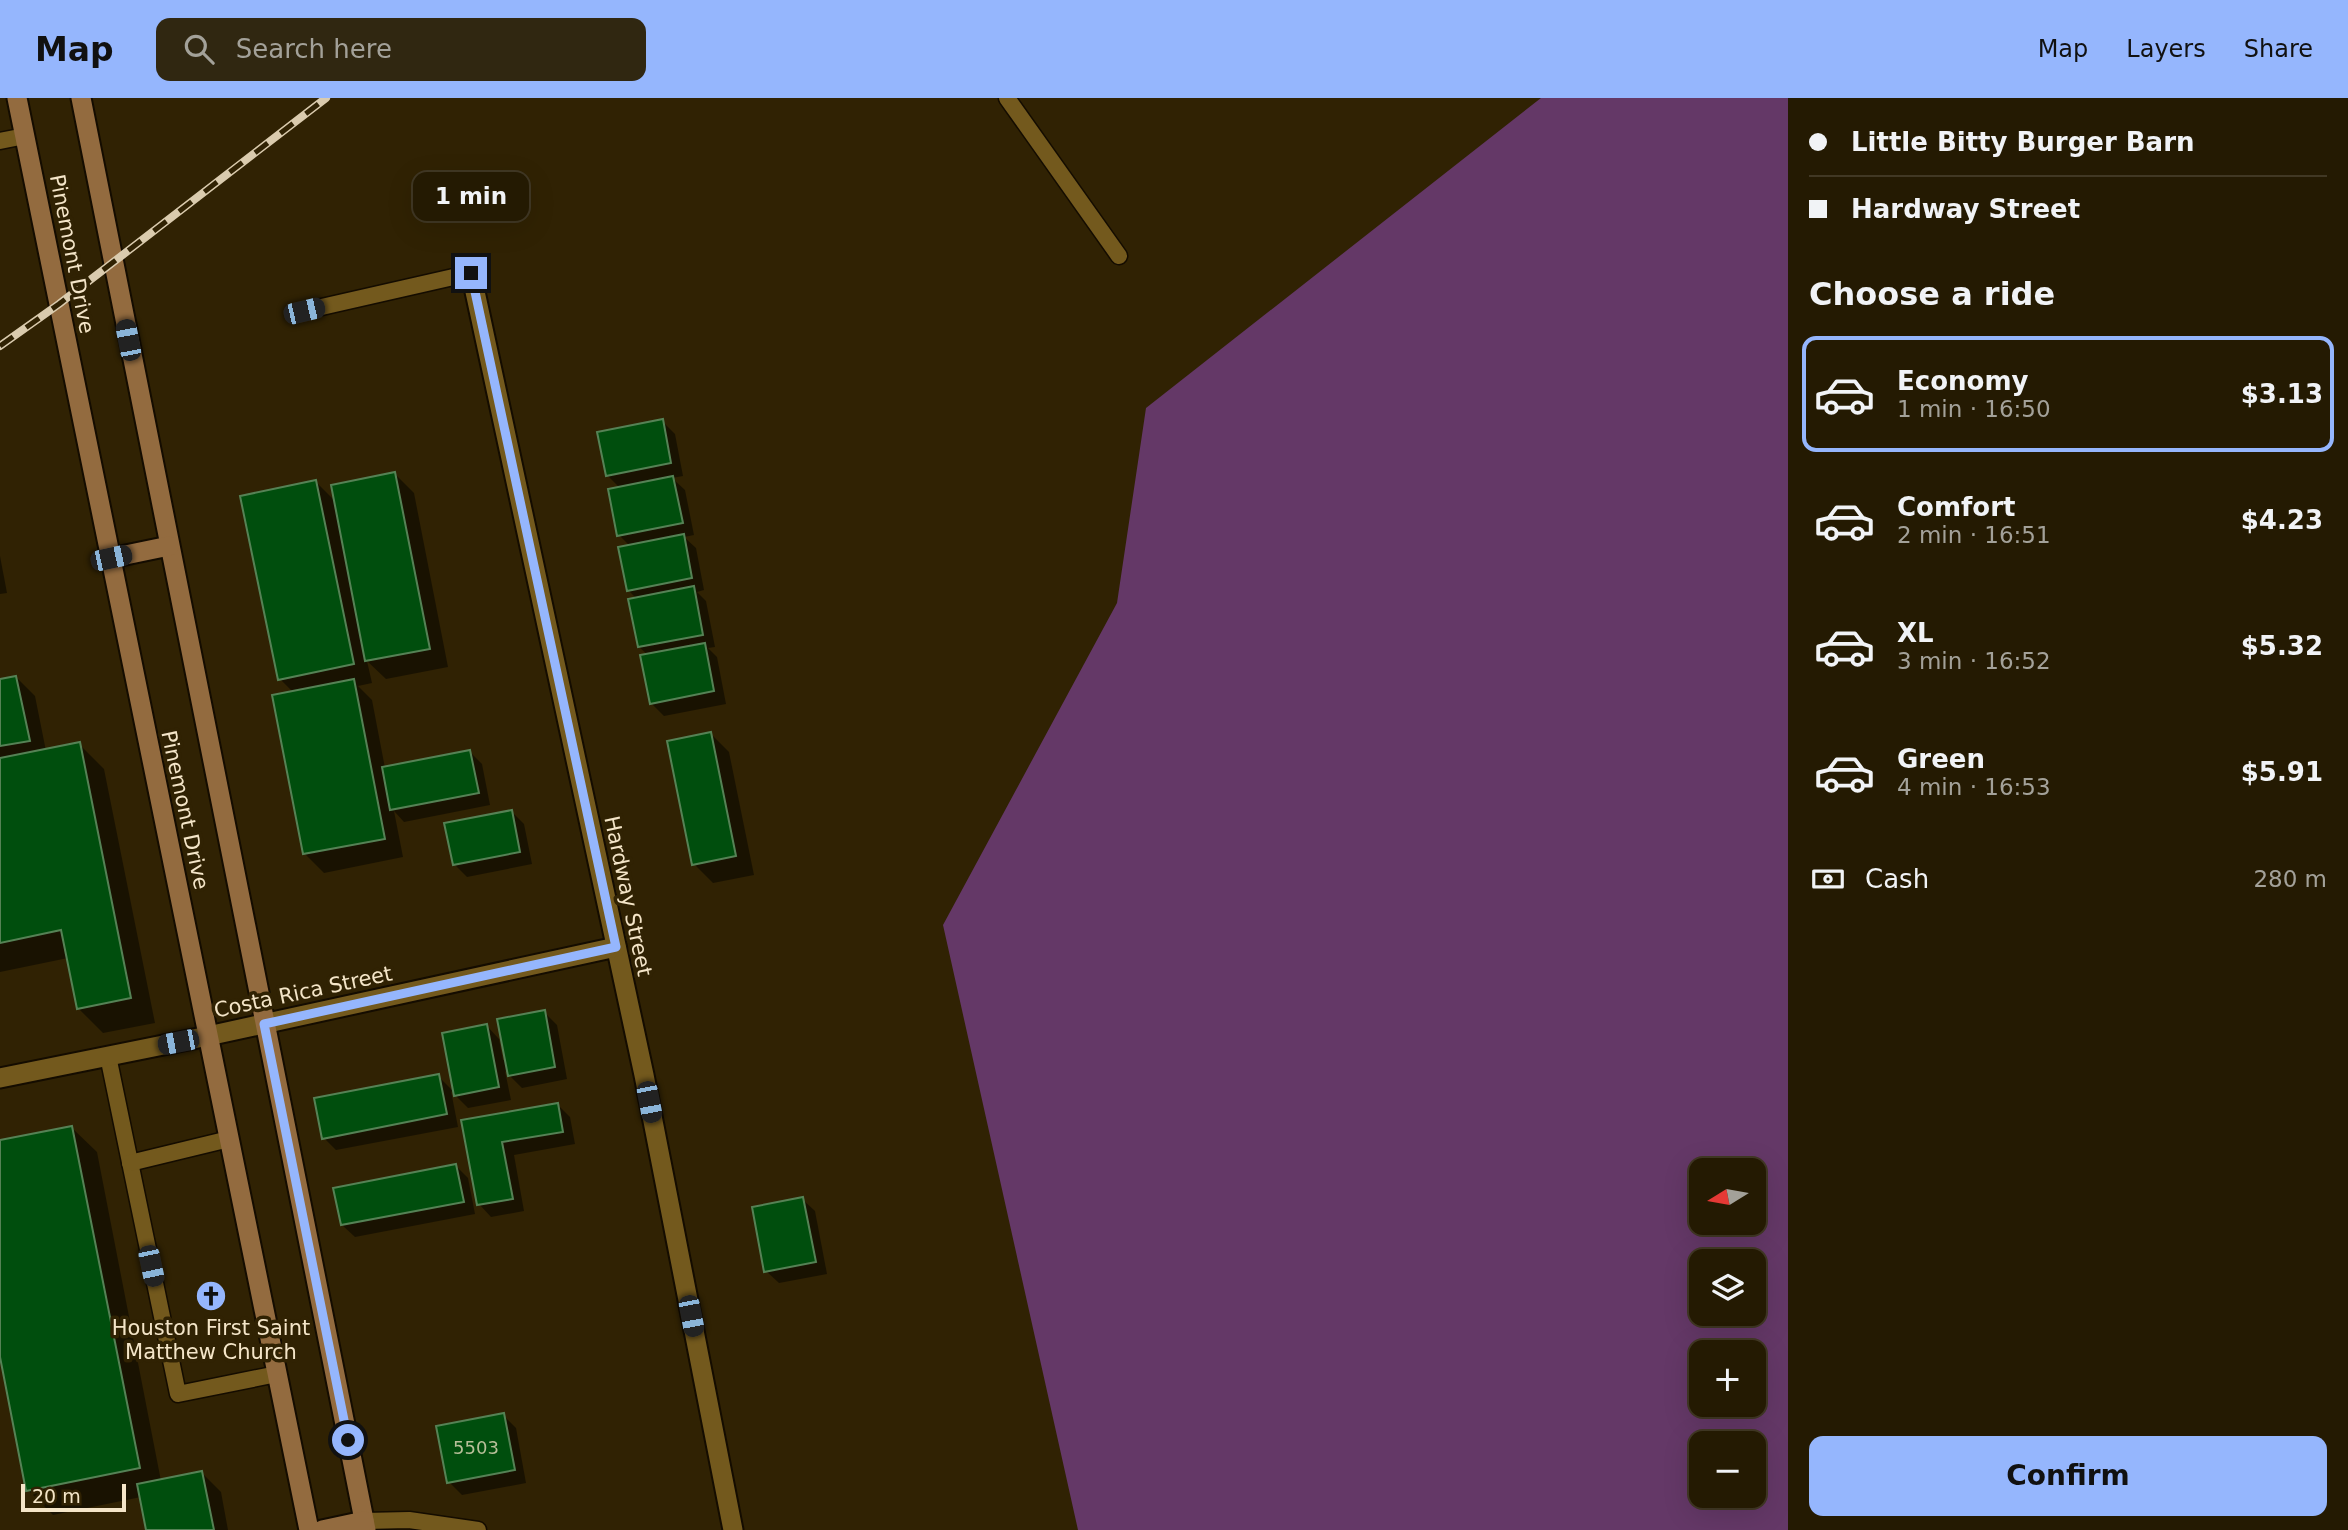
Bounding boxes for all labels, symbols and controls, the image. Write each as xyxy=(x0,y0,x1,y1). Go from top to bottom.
search box xyxy=(156,18,646,81)
text: Map xyxy=(35,30,114,69)
icon: search xyxy=(180,30,218,68)
text: Search here xyxy=(236,34,392,64)
text: Map xyxy=(2038,35,2088,63)
text: Layers xyxy=(2126,35,2206,63)
text: Share xyxy=(2244,35,2313,63)
text: Little Bitty Burger Barn xyxy=(1851,127,2194,157)
street label: Pinemont Drive xyxy=(45,172,99,336)
callout: 1 min xyxy=(413,172,529,220)
text: 1 min xyxy=(435,183,507,209)
text: Hardway Street xyxy=(1851,194,2080,224)
route end xyxy=(455,257,487,289)
text: Choose a ride xyxy=(1809,275,2055,313)
car xyxy=(282,296,327,326)
car xyxy=(114,317,143,363)
icon: car xyxy=(1813,363,1876,426)
text: Economy xyxy=(1897,366,2028,396)
text: $3.13 xyxy=(2241,379,2323,409)
text: 1 min · 16:50 xyxy=(1897,396,2051,422)
icon: car xyxy=(1813,489,1876,552)
text: Comfort xyxy=(1897,492,2015,522)
text: $4.23 xyxy=(2241,505,2323,535)
text: 2 min · 16:51 xyxy=(1897,522,2051,548)
car xyxy=(89,543,134,573)
icon: car xyxy=(1813,615,1876,678)
text: XL xyxy=(1897,618,1934,648)
text: $5.32 xyxy=(2241,631,2323,661)
text: 3 min · 16:52 xyxy=(1897,648,2051,674)
street label: Pinemont Drive xyxy=(156,728,214,892)
icon: car xyxy=(1813,741,1876,804)
text: Green xyxy=(1897,744,1985,774)
text: $5.91 xyxy=(2241,757,2323,787)
text: 4 min · 16:53 xyxy=(1897,774,2051,800)
street label: Hardway Street xyxy=(599,814,657,978)
icon: cash xyxy=(1809,860,1847,898)
text: Cash xyxy=(1865,864,1929,894)
text: 280 m xyxy=(2253,866,2327,892)
street label: Costa Rica Street xyxy=(212,961,394,1023)
car xyxy=(156,1028,201,1056)
car xyxy=(635,1079,664,1125)
north arrow xyxy=(1689,1158,1766,1236)
map controls xyxy=(1689,1158,1766,1508)
car xyxy=(137,1243,166,1289)
button: layers xyxy=(1689,1249,1766,1326)
church icon: Houston First Saint Matthew Church xyxy=(194,1279,228,1313)
car xyxy=(677,1293,706,1339)
place label: Houston First Saint Matthew Church xyxy=(112,1316,310,1364)
button: + xyxy=(1689,1340,1766,1417)
route start xyxy=(332,1424,364,1456)
button: − xyxy=(1689,1431,1766,1508)
button: Confirm xyxy=(1809,1436,2327,1516)
house number: 5503 xyxy=(453,1437,499,1458)
scale bar xyxy=(21,1481,126,1513)
text: 20 m xyxy=(32,1485,81,1507)

